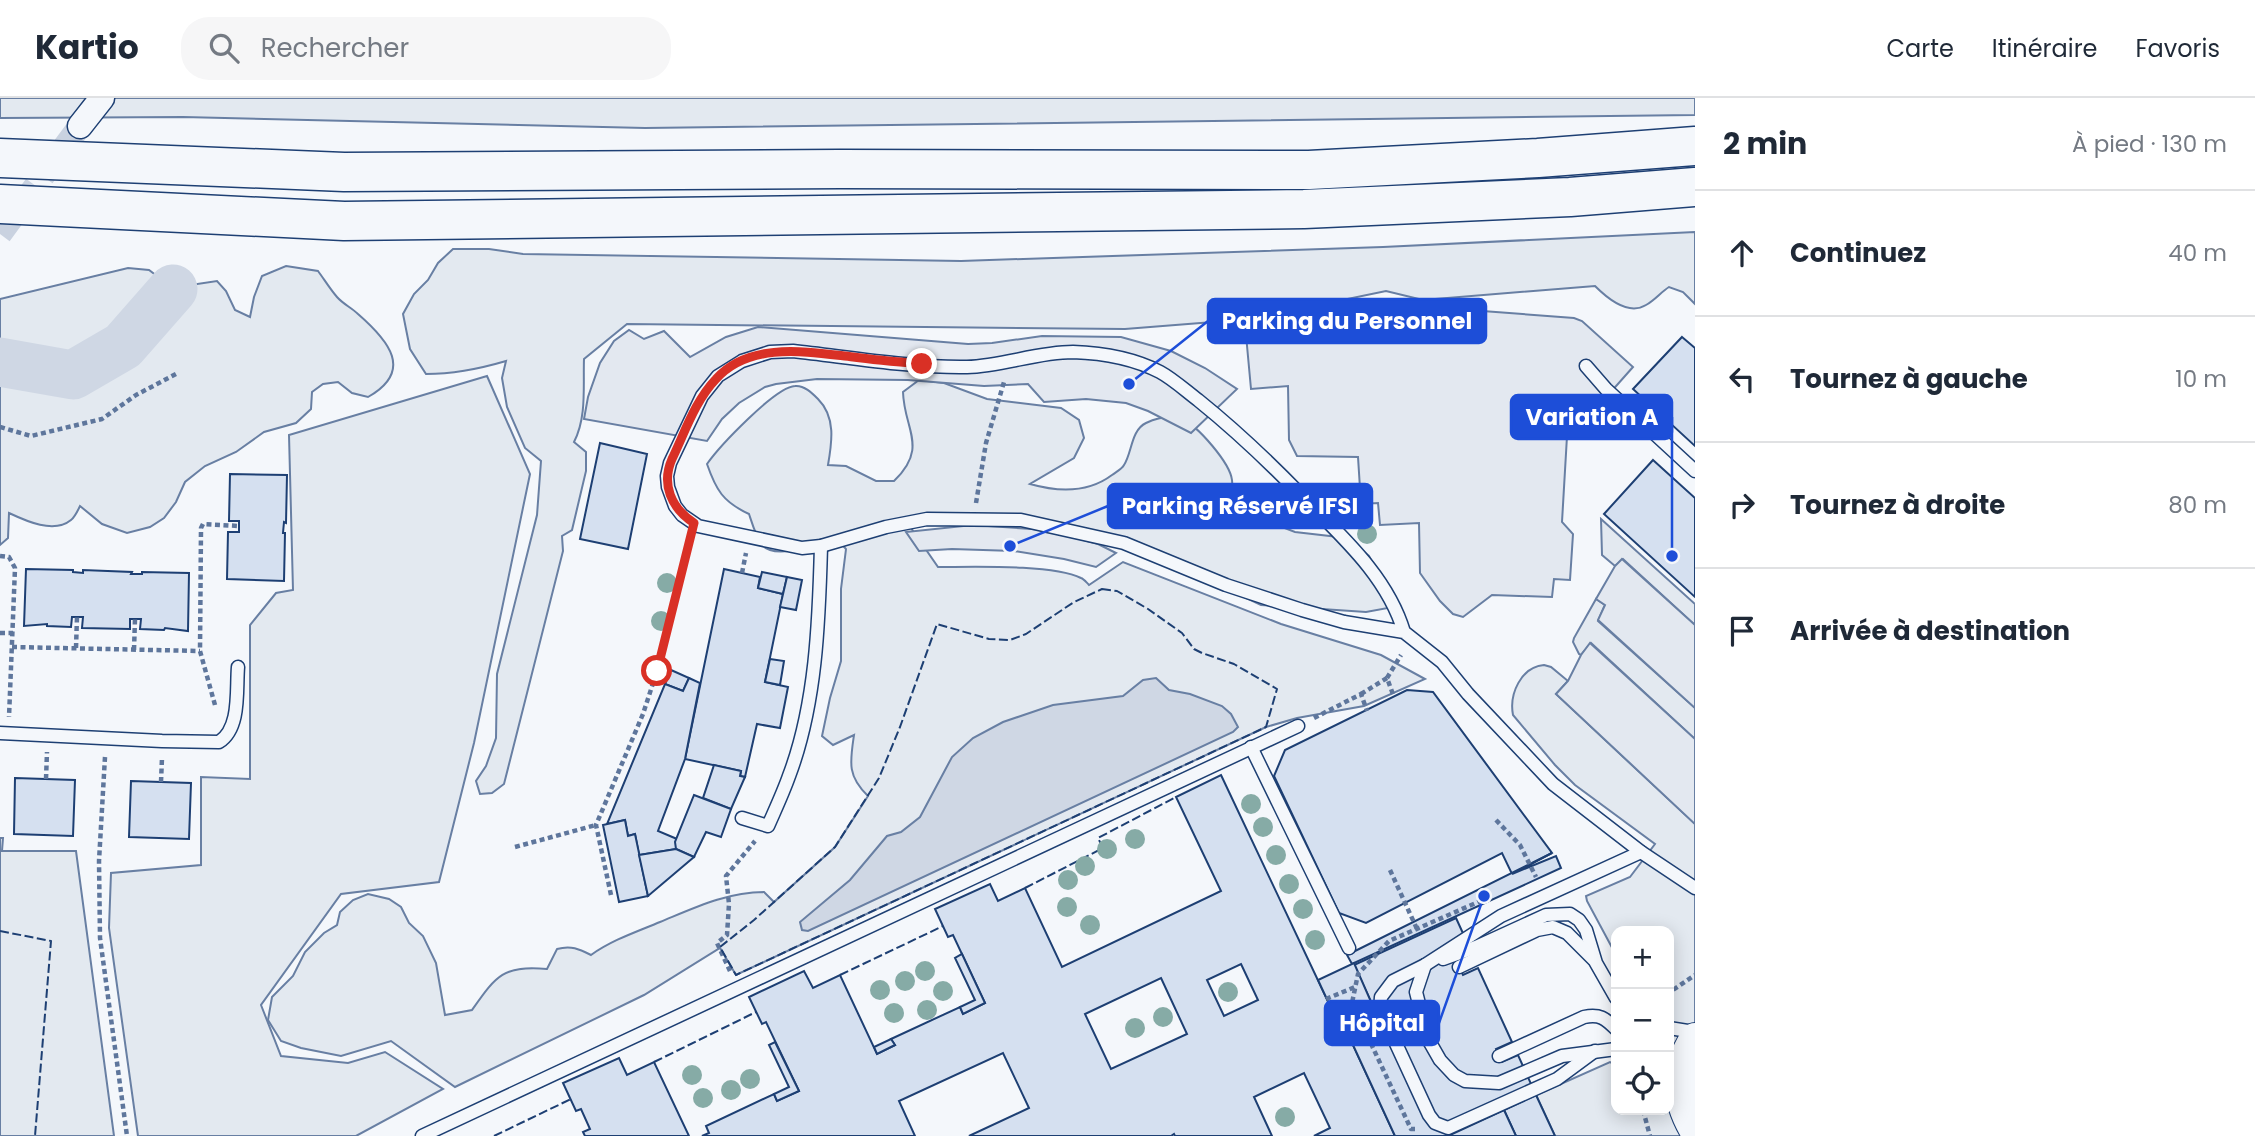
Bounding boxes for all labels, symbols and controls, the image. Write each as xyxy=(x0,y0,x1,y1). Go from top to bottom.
search box xyxy=(181,17,671,80)
text: Kartio xyxy=(35,24,139,71)
icon: search xyxy=(205,29,243,67)
text: Rechercher xyxy=(261,30,409,66)
text: Carte xyxy=(1886,32,1954,65)
text: Itinéraire xyxy=(1992,32,2097,65)
text: Favoris xyxy=(2135,32,2220,65)
text: 2 min xyxy=(1723,122,1807,165)
text: À pied · 130 m xyxy=(2072,128,2227,160)
icon: ahead xyxy=(1723,234,1761,272)
text: Continuez xyxy=(1790,235,1926,271)
text: 40 m xyxy=(2168,237,2227,269)
callout: Parking du Personnel xyxy=(1208,299,1486,343)
text: Parking du Personnel xyxy=(1222,305,1472,337)
route end xyxy=(906,348,937,379)
icon: left xyxy=(1723,360,1761,398)
text: Tournez à gauche xyxy=(1790,361,2028,397)
text: 10 m xyxy=(2175,363,2227,395)
callout: Variation A xyxy=(1511,395,1672,439)
text: Variation A xyxy=(1526,401,1658,433)
callout: Parking Réservé IFSI xyxy=(1108,484,1372,528)
icon: right xyxy=(1723,486,1761,524)
text: Tournez à droite xyxy=(1790,487,2005,523)
text: 80 m xyxy=(2168,489,2227,521)
text: Parking Réservé IFSI xyxy=(1122,490,1358,522)
icon: arrive xyxy=(1723,612,1761,650)
text: Arrivée à destination xyxy=(1790,613,2070,649)
route start xyxy=(641,655,672,686)
map controls xyxy=(1611,926,1674,1115)
button: + xyxy=(1611,926,1674,989)
button: − xyxy=(1611,989,1674,1052)
callout: Hôpital xyxy=(1325,1001,1439,1045)
text: Hôpital xyxy=(1339,1007,1425,1039)
button: locate xyxy=(1611,1052,1674,1115)

